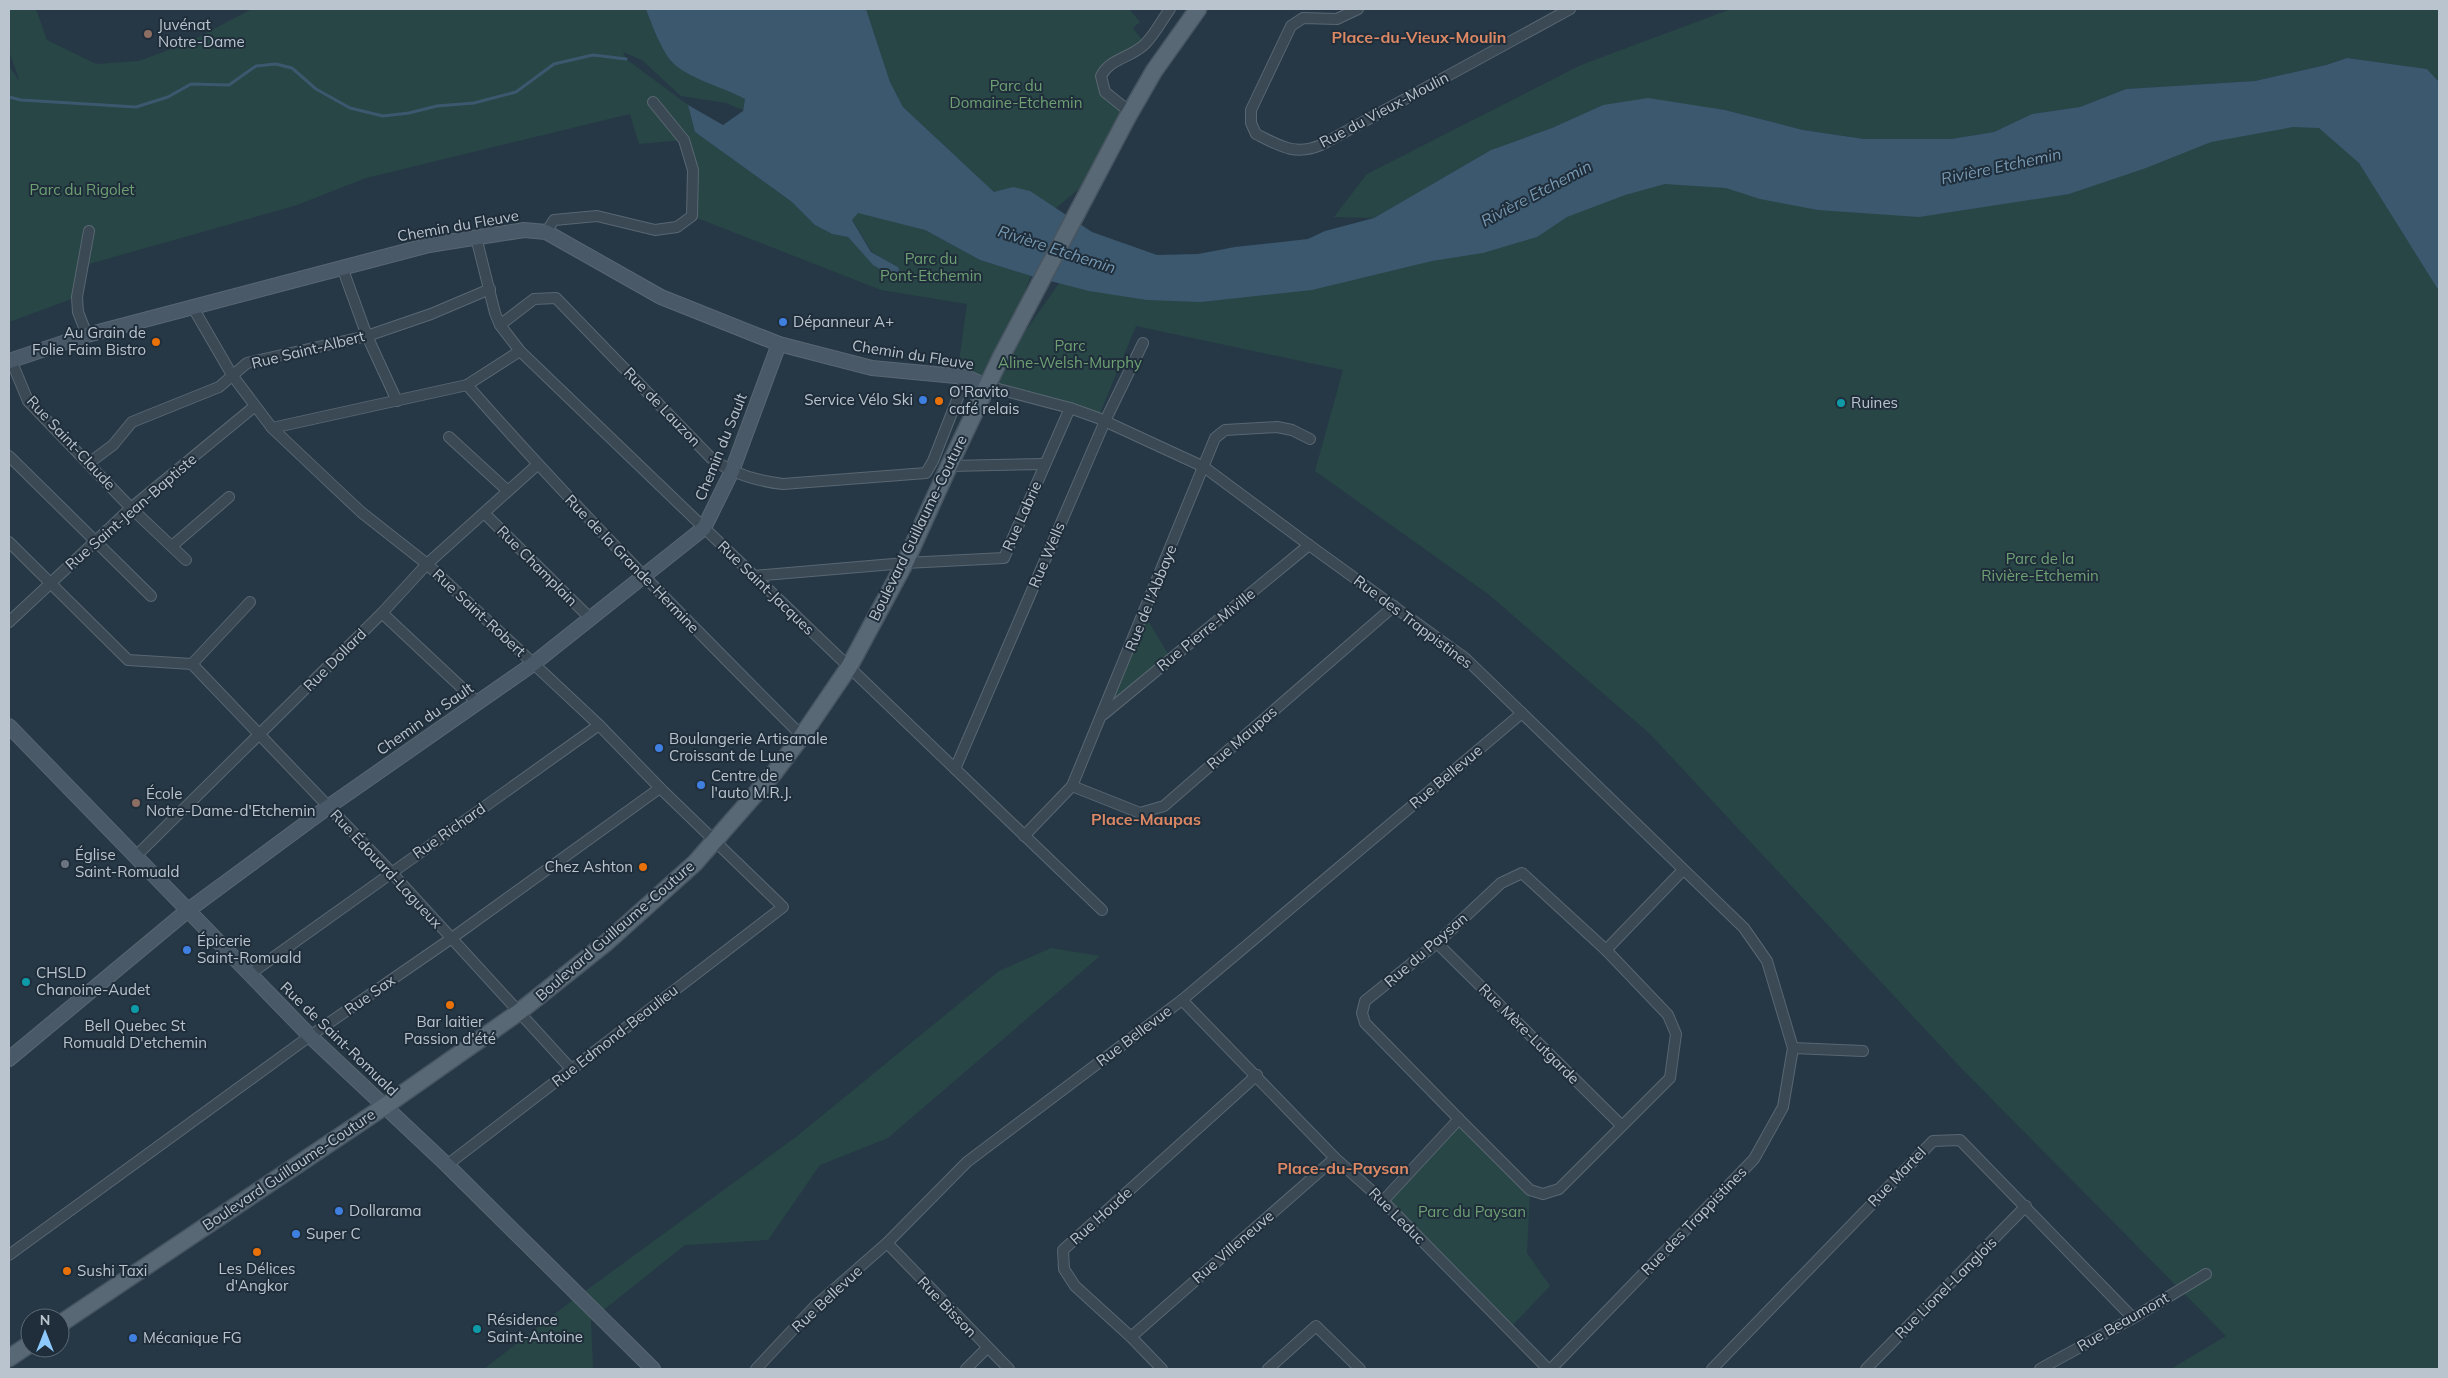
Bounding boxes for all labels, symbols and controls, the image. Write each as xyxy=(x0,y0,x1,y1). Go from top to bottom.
place label: Juvénat Notre-Dame xyxy=(158,15,245,51)
district label: Place-du-Vieux-Moulin xyxy=(1332,27,1506,47)
marker: Juvénat Notre-Dame xyxy=(142,28,154,40)
street label: Rue du Vieux-Moulin xyxy=(1316,67,1452,152)
park label: Parc du Domaine-Etchemin xyxy=(950,76,1082,112)
water label: Rivière Etchemin xyxy=(1939,143,2063,189)
water label: Rivière Etchemin xyxy=(1477,155,1595,231)
park label: Parc du Rigolet xyxy=(29,180,135,199)
street label: Chemin du Fleuve xyxy=(396,205,520,246)
water label: Rivière Etchemin xyxy=(996,221,1118,277)
park label: Parc du Pont-Etchemin xyxy=(880,249,982,285)
place label: Dépanneur A+ xyxy=(793,312,894,331)
marker: Dépanneur A+ xyxy=(777,316,789,328)
place label: Au Grain de Folie Faim Bistro xyxy=(32,323,146,359)
street label: Rue Saint-Albert xyxy=(249,326,366,373)
street label: Chemin du Fleuve xyxy=(851,335,975,374)
marker: Au Grain de Folie Faim Bistro xyxy=(150,336,162,348)
park label: Parc Aline-Welsh-Murphy xyxy=(998,336,1142,372)
street label: Rue de Lauzon xyxy=(620,363,705,450)
place label: O'Ravito café relais xyxy=(949,382,1019,418)
street label: Chemin du Sault xyxy=(690,390,751,503)
place label: Service Vélo Ski xyxy=(804,390,913,409)
street label: Rue Saint-Claude xyxy=(23,392,120,494)
place label: Ruines xyxy=(1851,393,1898,412)
marker: Service Vélo Ski xyxy=(917,394,929,406)
marker: O'Ravito café relais xyxy=(933,395,945,407)
marker: Ruines xyxy=(1835,397,1847,409)
street label: Boulevard Guillaume-Couture xyxy=(864,432,971,624)
street label: Rue Saint-Jean-Baptiste xyxy=(61,449,200,574)
street label: Rue Labrie xyxy=(998,478,1045,554)
street label: Rue de la Grande-Hermine xyxy=(561,490,704,637)
street label: Rue Wells xyxy=(1024,519,1069,591)
street label: Rue Champlain xyxy=(493,521,582,610)
street label: Rue Saint-Jacques xyxy=(714,537,819,639)
street label: Rue de l'Abbaye xyxy=(1121,542,1181,654)
park label: Parc de la Rivière-Etchemin xyxy=(1981,549,2099,585)
street label: Rue Saint-Robert xyxy=(429,565,530,661)
street label: Rue des Trappistines xyxy=(1350,571,1477,673)
street label: Rue Pierre-Miville xyxy=(1153,584,1259,675)
street label: Rue Dollard xyxy=(299,624,370,695)
street label: Chemin du Sault xyxy=(373,678,477,759)
street label: Rue Maupas xyxy=(1203,702,1281,773)
place label: Boulangerie Artisanale Croissant de Lune xyxy=(669,729,828,765)
street label: Rue Bellevue xyxy=(1405,741,1486,813)
marker: Boulangerie Artisanale Croissant de Lune xyxy=(653,742,665,754)
place label: Centre de l'auto M.R.J. xyxy=(711,766,792,802)
marker: Centre de l'auto M.R.J. xyxy=(695,779,707,791)
place label: École Notre-Dame-d'Etchemin xyxy=(146,784,316,820)
marker: École Notre-Dame-d'Etchemin xyxy=(130,797,142,809)
street label: Rue Richard xyxy=(409,799,489,863)
street label: Rue Édouard-Lagueux xyxy=(326,805,446,932)
district label: Place-Maupas xyxy=(1091,809,1201,829)
place label: Église Saint-Romuald xyxy=(75,845,179,881)
street label: Boulevard Guillaume-Couture xyxy=(531,856,698,1005)
place label: Chez Ashton xyxy=(544,857,633,876)
marker: Église Saint-Romuald xyxy=(59,858,71,870)
marker: Chez Ashton xyxy=(637,861,649,873)
street label: Rue du Paysan xyxy=(1380,908,1471,991)
place label: Épicerie Saint-Romuald xyxy=(197,931,301,967)
marker: Épicerie Saint-Romuald xyxy=(181,944,193,956)
place label: CHSLD Chanoine-Audet xyxy=(36,963,150,999)
street label: Rue Sax xyxy=(341,970,399,1019)
marker: CHSLD Chanoine-Audet xyxy=(20,976,32,988)
street label: Rue de Saint-Romuald xyxy=(276,977,402,1100)
street label: Rue Mère-Lutgarde xyxy=(1475,979,1584,1088)
street label: Rue Edmond-Beaulieu xyxy=(548,980,682,1091)
marker: Bar laitier Passion d'été xyxy=(444,999,456,1011)
street label: Rue Bellevue xyxy=(1092,1001,1175,1070)
marker: Bell Quebec St Romuald D'etchemin xyxy=(129,1003,141,1015)
place label: Bar laitier Passion d'été xyxy=(404,1012,496,1048)
place label: Bell Quebec St Romuald D'etchemin xyxy=(63,1016,207,1052)
street label: Boulevard Guillaume-Couture xyxy=(199,1105,379,1235)
street label: Rue Martel xyxy=(1864,1143,1930,1210)
district label: Place-du-Paysan xyxy=(1277,1158,1409,1178)
street label: Rue des Trappistines xyxy=(1637,1162,1751,1279)
street label: Rue Houde xyxy=(1066,1183,1136,1248)
street label: Rue Leduc xyxy=(1365,1183,1430,1248)
place label: Dollarama xyxy=(349,1201,421,1220)
park label: Parc du Paysan xyxy=(1418,1202,1526,1221)
marker: Dollarama xyxy=(333,1205,345,1217)
street label: Rue Villeneuve xyxy=(1188,1206,1277,1287)
place label: Super C xyxy=(306,1224,361,1243)
marker: Super C xyxy=(290,1228,302,1240)
street label: Rue Lionel-Langlois xyxy=(1891,1233,2001,1343)
marker: Les Délices d'Angkor xyxy=(251,1246,263,1258)
place label: Les Délices d'Angkor xyxy=(219,1259,296,1295)
place label: Sushi Taxi xyxy=(77,1261,147,1280)
street label: Rue Bellevue xyxy=(787,1261,866,1336)
marker: Sushi Taxi xyxy=(61,1265,73,1277)
street label: Rue Bisson xyxy=(914,1272,981,1341)
street label: Rue Beaumont xyxy=(2073,1288,2172,1356)
north arrow xyxy=(20,1308,70,1358)
place label: Résidence Saint-Antoine xyxy=(487,1310,583,1346)
text: N xyxy=(40,1311,50,1329)
marker: Résidence Saint-Antoine xyxy=(471,1323,483,1335)
place label: Mécanique FG xyxy=(143,1328,242,1347)
marker: Mécanique FG xyxy=(127,1332,139,1344)

